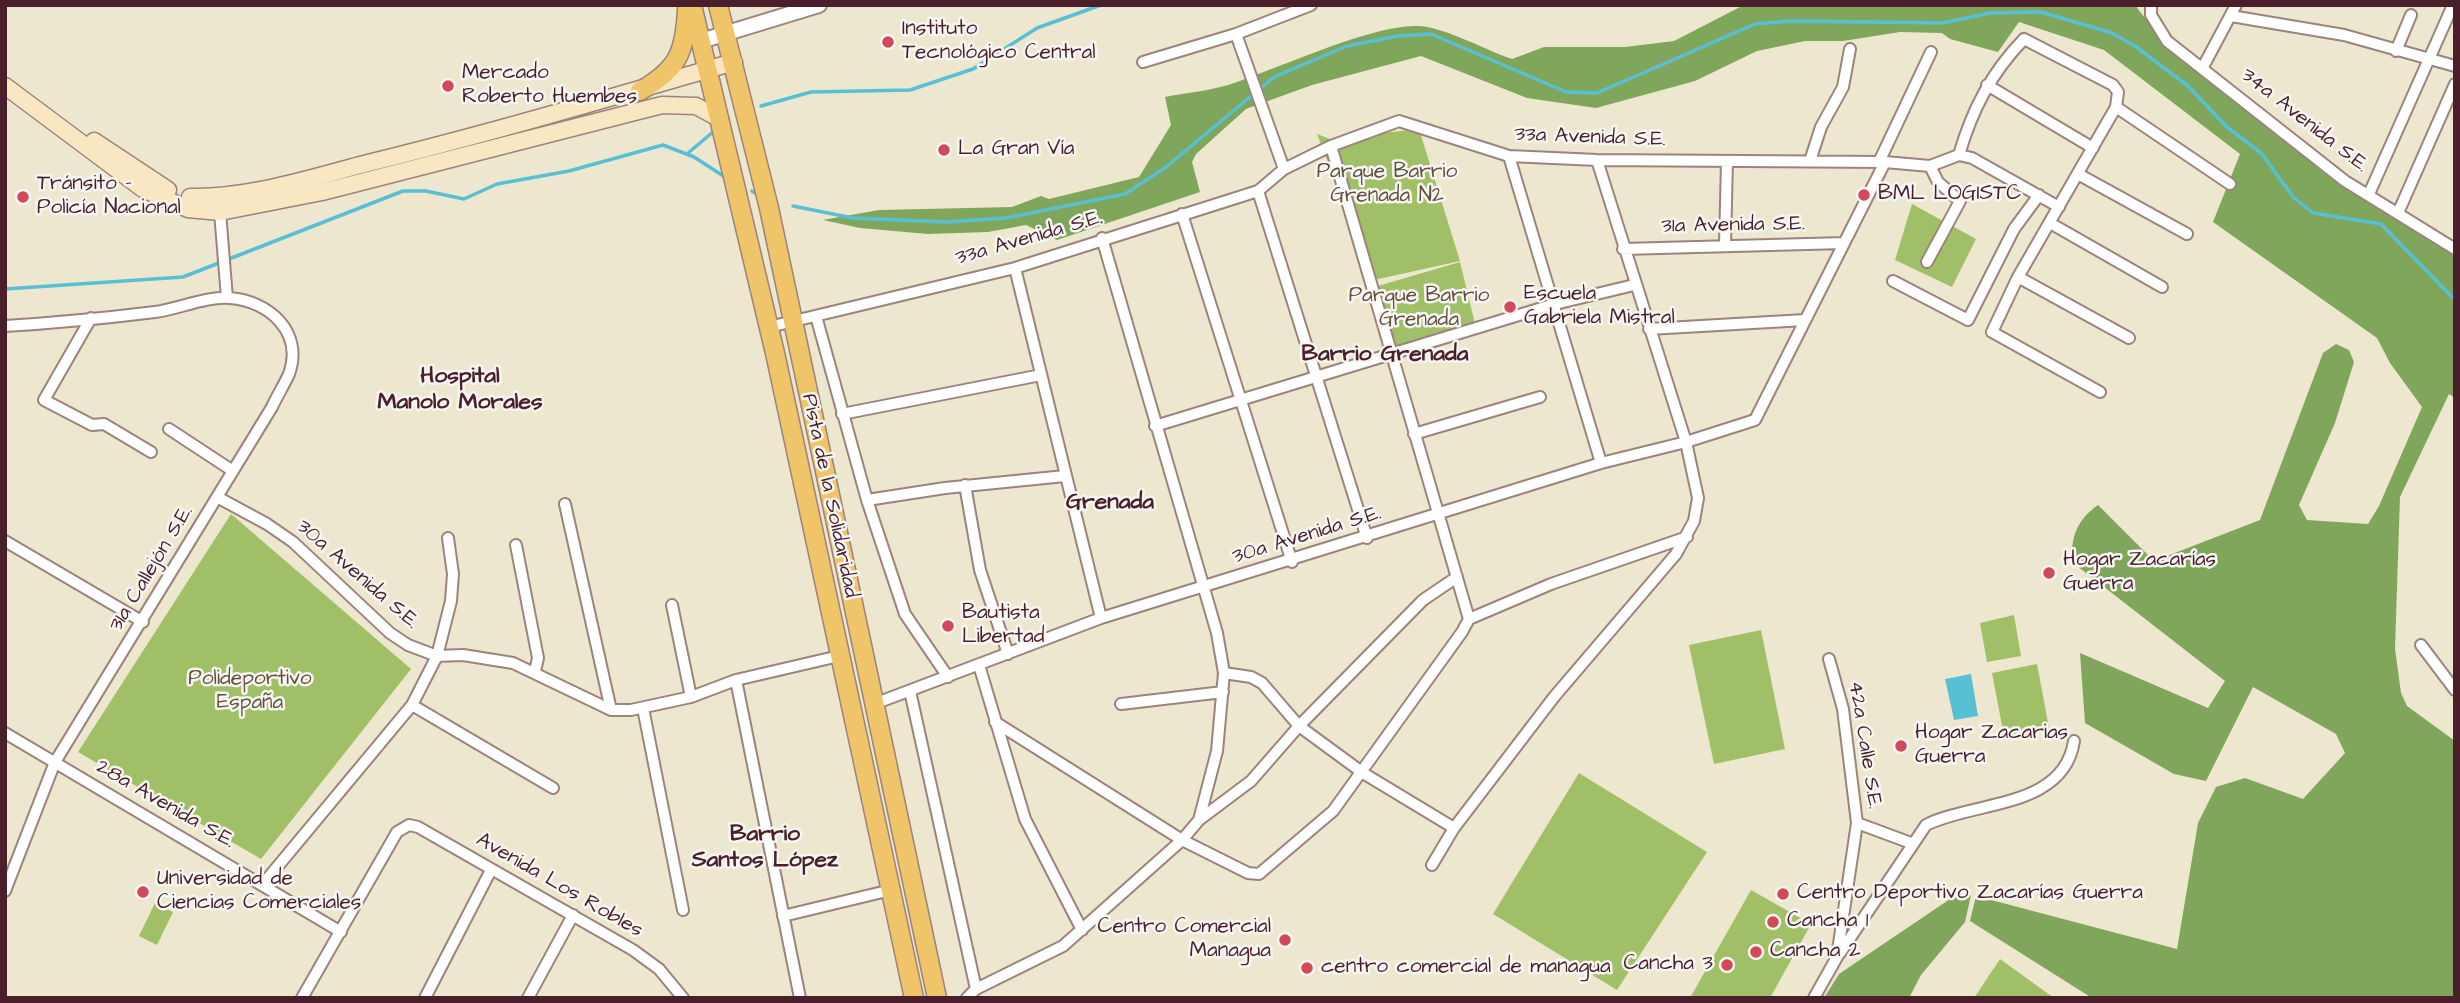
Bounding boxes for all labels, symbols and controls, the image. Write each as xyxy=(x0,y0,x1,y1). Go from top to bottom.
place label: Instituto Tecnológico Central xyxy=(902,17,1095,67)
marker: Instituto Tecnológico Central xyxy=(880,34,896,50)
place label: Mercado Roberto Huembes xyxy=(462,61,637,111)
street label: 34a Avenida S.E. xyxy=(2235,63,2373,179)
marker: Mercado Roberto Huembes xyxy=(440,78,456,94)
street label: 33a Avenida S.E. xyxy=(1514,123,1666,153)
place label: La Gran Vía xyxy=(958,137,1074,163)
marker: La Gran Vía xyxy=(936,142,952,158)
park label: Parque Barrio Grenada N2 xyxy=(1317,160,1457,210)
place label: Tránsito - Policía Nacional xyxy=(37,172,181,222)
place label: BML LOGISTC xyxy=(1878,182,2021,208)
marker: BML LOGISTC xyxy=(1856,187,1872,203)
marker: Tránsito - Policía Nacional xyxy=(15,189,31,205)
street label: 33a Avenida S.E. xyxy=(953,206,1105,272)
street label: 31a Avenida S.E. xyxy=(1661,212,1805,240)
place label: Escuela Gabriela Mistral xyxy=(1524,282,1675,332)
park label: Parque Barrio Grenada xyxy=(1349,284,1489,334)
marker: Escuela Gabriela Mistral xyxy=(1502,299,1518,315)
district label: Barrio Grenada xyxy=(1302,341,1468,369)
district label: Hospital Manolo Morales xyxy=(378,363,542,417)
street label: Pista de la Solidaridad xyxy=(795,392,863,600)
district label: Grenada xyxy=(1066,489,1154,517)
street label: 30a Avenida S.E. xyxy=(1230,501,1384,571)
street label: 31a Callejón S.E. xyxy=(105,502,199,636)
street label: 30a Avenida S.E. xyxy=(291,515,423,635)
place label: Hogar Zacarías Guerra xyxy=(2063,548,2216,598)
marker: Hogar Zacarías Guerra xyxy=(2041,565,2057,581)
place label: Bautista Libertad xyxy=(962,601,1044,651)
marker: Bautista Libertad xyxy=(940,618,956,634)
park label: Polideportivo España xyxy=(188,667,312,717)
street label: 42a Calle S.E. xyxy=(1841,679,1887,811)
place label: Hogar Zacarias Guerra xyxy=(1915,721,2068,771)
marker: Hogar Zacarias Guerra xyxy=(1893,738,1909,754)
street label: 28a Avenida S.E. xyxy=(91,755,239,855)
district label: Barrio Santos López xyxy=(692,821,838,875)
street label: Avenida Los Robles xyxy=(471,828,647,944)
place label: Universidad de Ciencias Comerciales xyxy=(157,867,361,917)
place label: Centro Deportivo Zacarías Guerra xyxy=(1797,881,2143,907)
marker: Universidad de Ciencias Comerciales xyxy=(135,884,151,900)
marker: Centro Deportivo Zacarías Guerra xyxy=(1775,886,1791,902)
place label: Cancha 1 xyxy=(1787,909,1869,935)
marker: Cancha 1 xyxy=(1765,914,1781,930)
place label: Centro Comercial Managua xyxy=(1098,915,1271,965)
marker: Centro Comercial Managua xyxy=(1277,932,1293,948)
place label: Cancha 2 xyxy=(1770,939,1861,965)
marker: Cancha 2 xyxy=(1748,944,1764,960)
place label: Cancha 3 xyxy=(1623,952,1713,978)
place label: centro comercial de managua xyxy=(1321,955,1611,981)
marker: Cancha 3 xyxy=(1719,957,1735,973)
marker: centro comercial de managua xyxy=(1299,960,1315,976)

